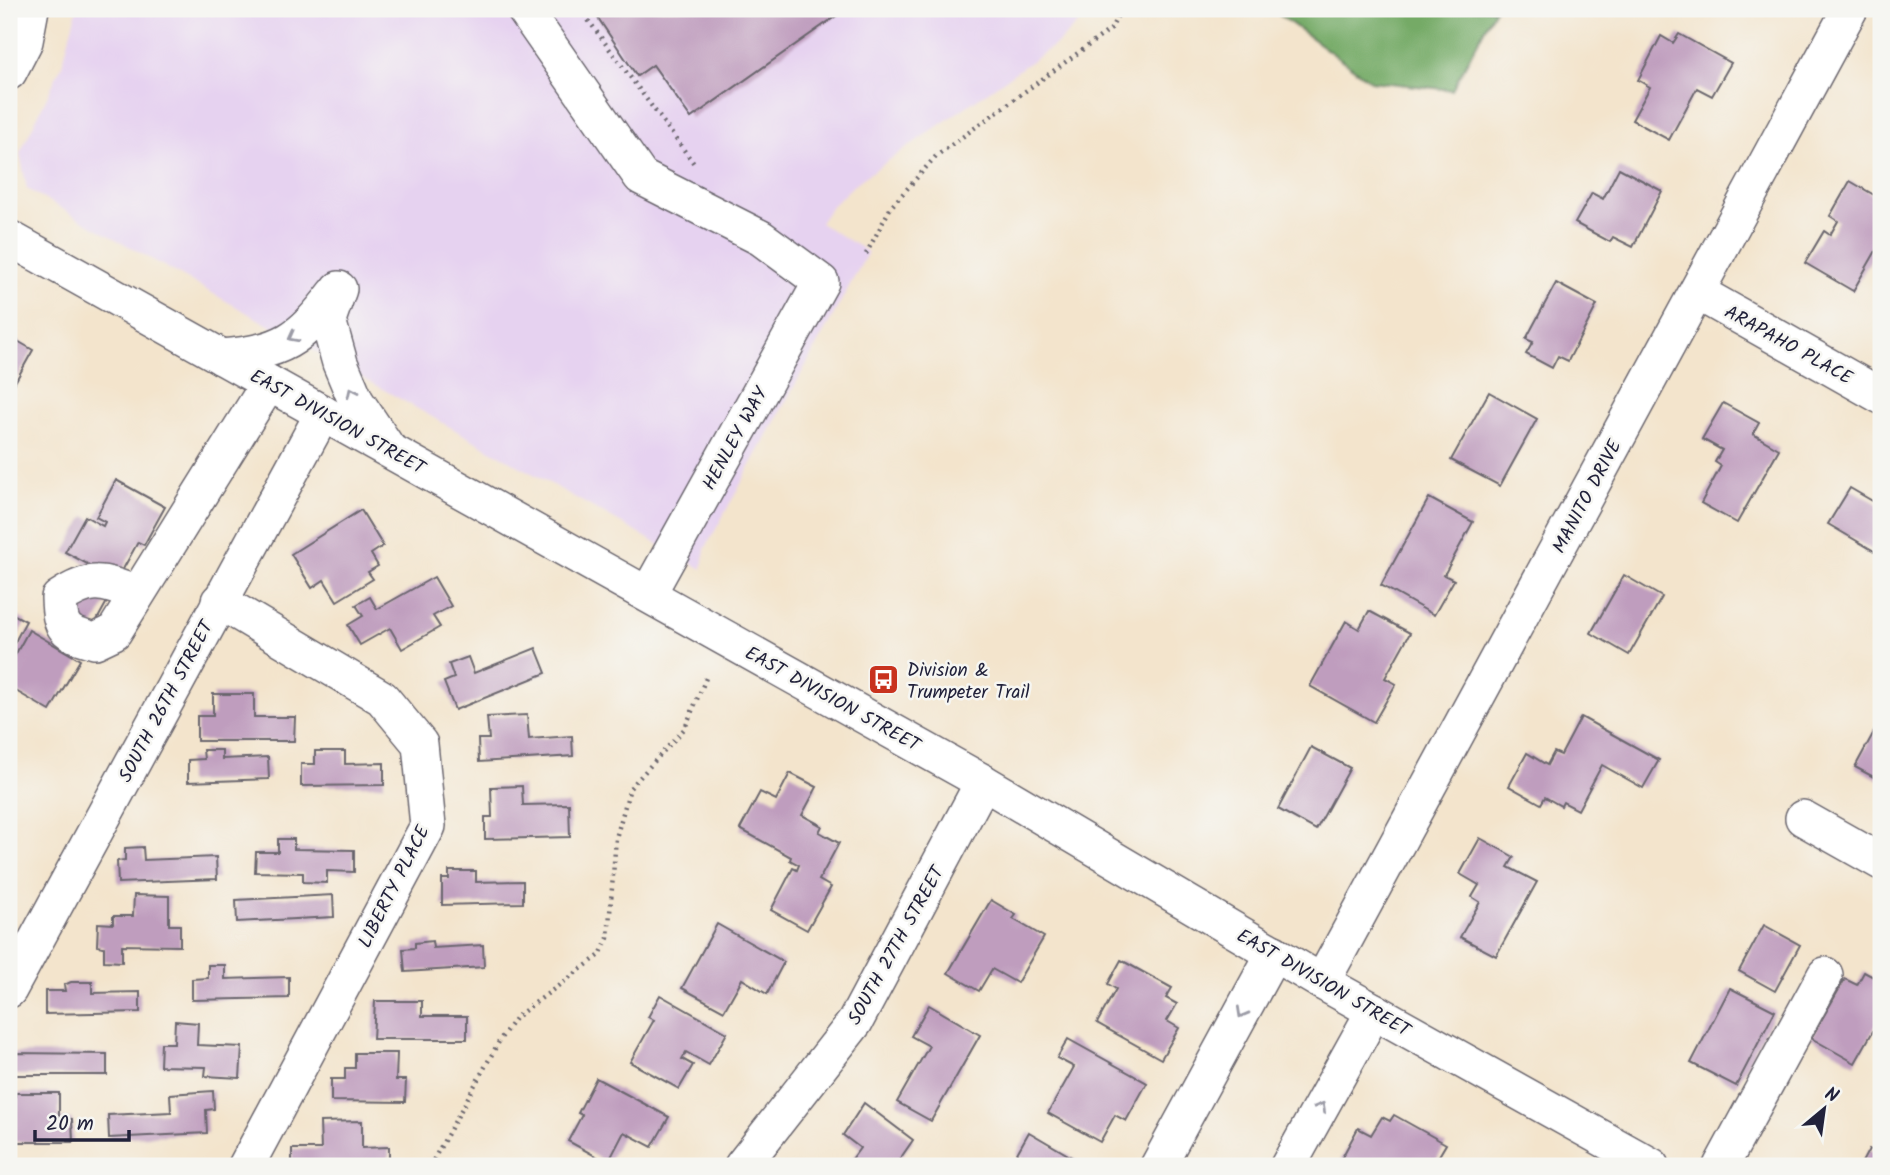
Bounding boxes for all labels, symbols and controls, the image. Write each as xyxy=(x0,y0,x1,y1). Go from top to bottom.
street label: ARAPAHO PLACE xyxy=(1718,298,1859,394)
one-way arrow xyxy=(288,329,300,343)
street label: EAST DIVISION STREET xyxy=(244,362,432,484)
street label: HENLEY WAY xyxy=(695,381,777,496)
one-way arrow xyxy=(347,387,361,399)
street label: MANITO DRIVE xyxy=(1545,434,1631,559)
street label: SOUTH 26TH STREET xyxy=(111,614,223,788)
street label: EAST DIVISION STREET xyxy=(739,639,927,761)
place label: Division & Trumpeter Trail xyxy=(907,656,1030,708)
bus stop icon: Division & Trumpeter Trail xyxy=(867,663,901,697)
street label: LIBERTY PLACE xyxy=(351,820,439,953)
street label: SOUTH 27TH STREET xyxy=(841,859,954,1031)
street label: EAST DIVISION STREET xyxy=(1230,922,1417,1047)
one-way arrow xyxy=(1237,1006,1250,1019)
north arrow xyxy=(1788,1074,1858,1144)
text: N xyxy=(1819,1080,1844,1112)
scale bar xyxy=(35,1098,130,1142)
one-way arrow xyxy=(1313,1101,1326,1114)
text: 20 m xyxy=(46,1108,94,1141)

